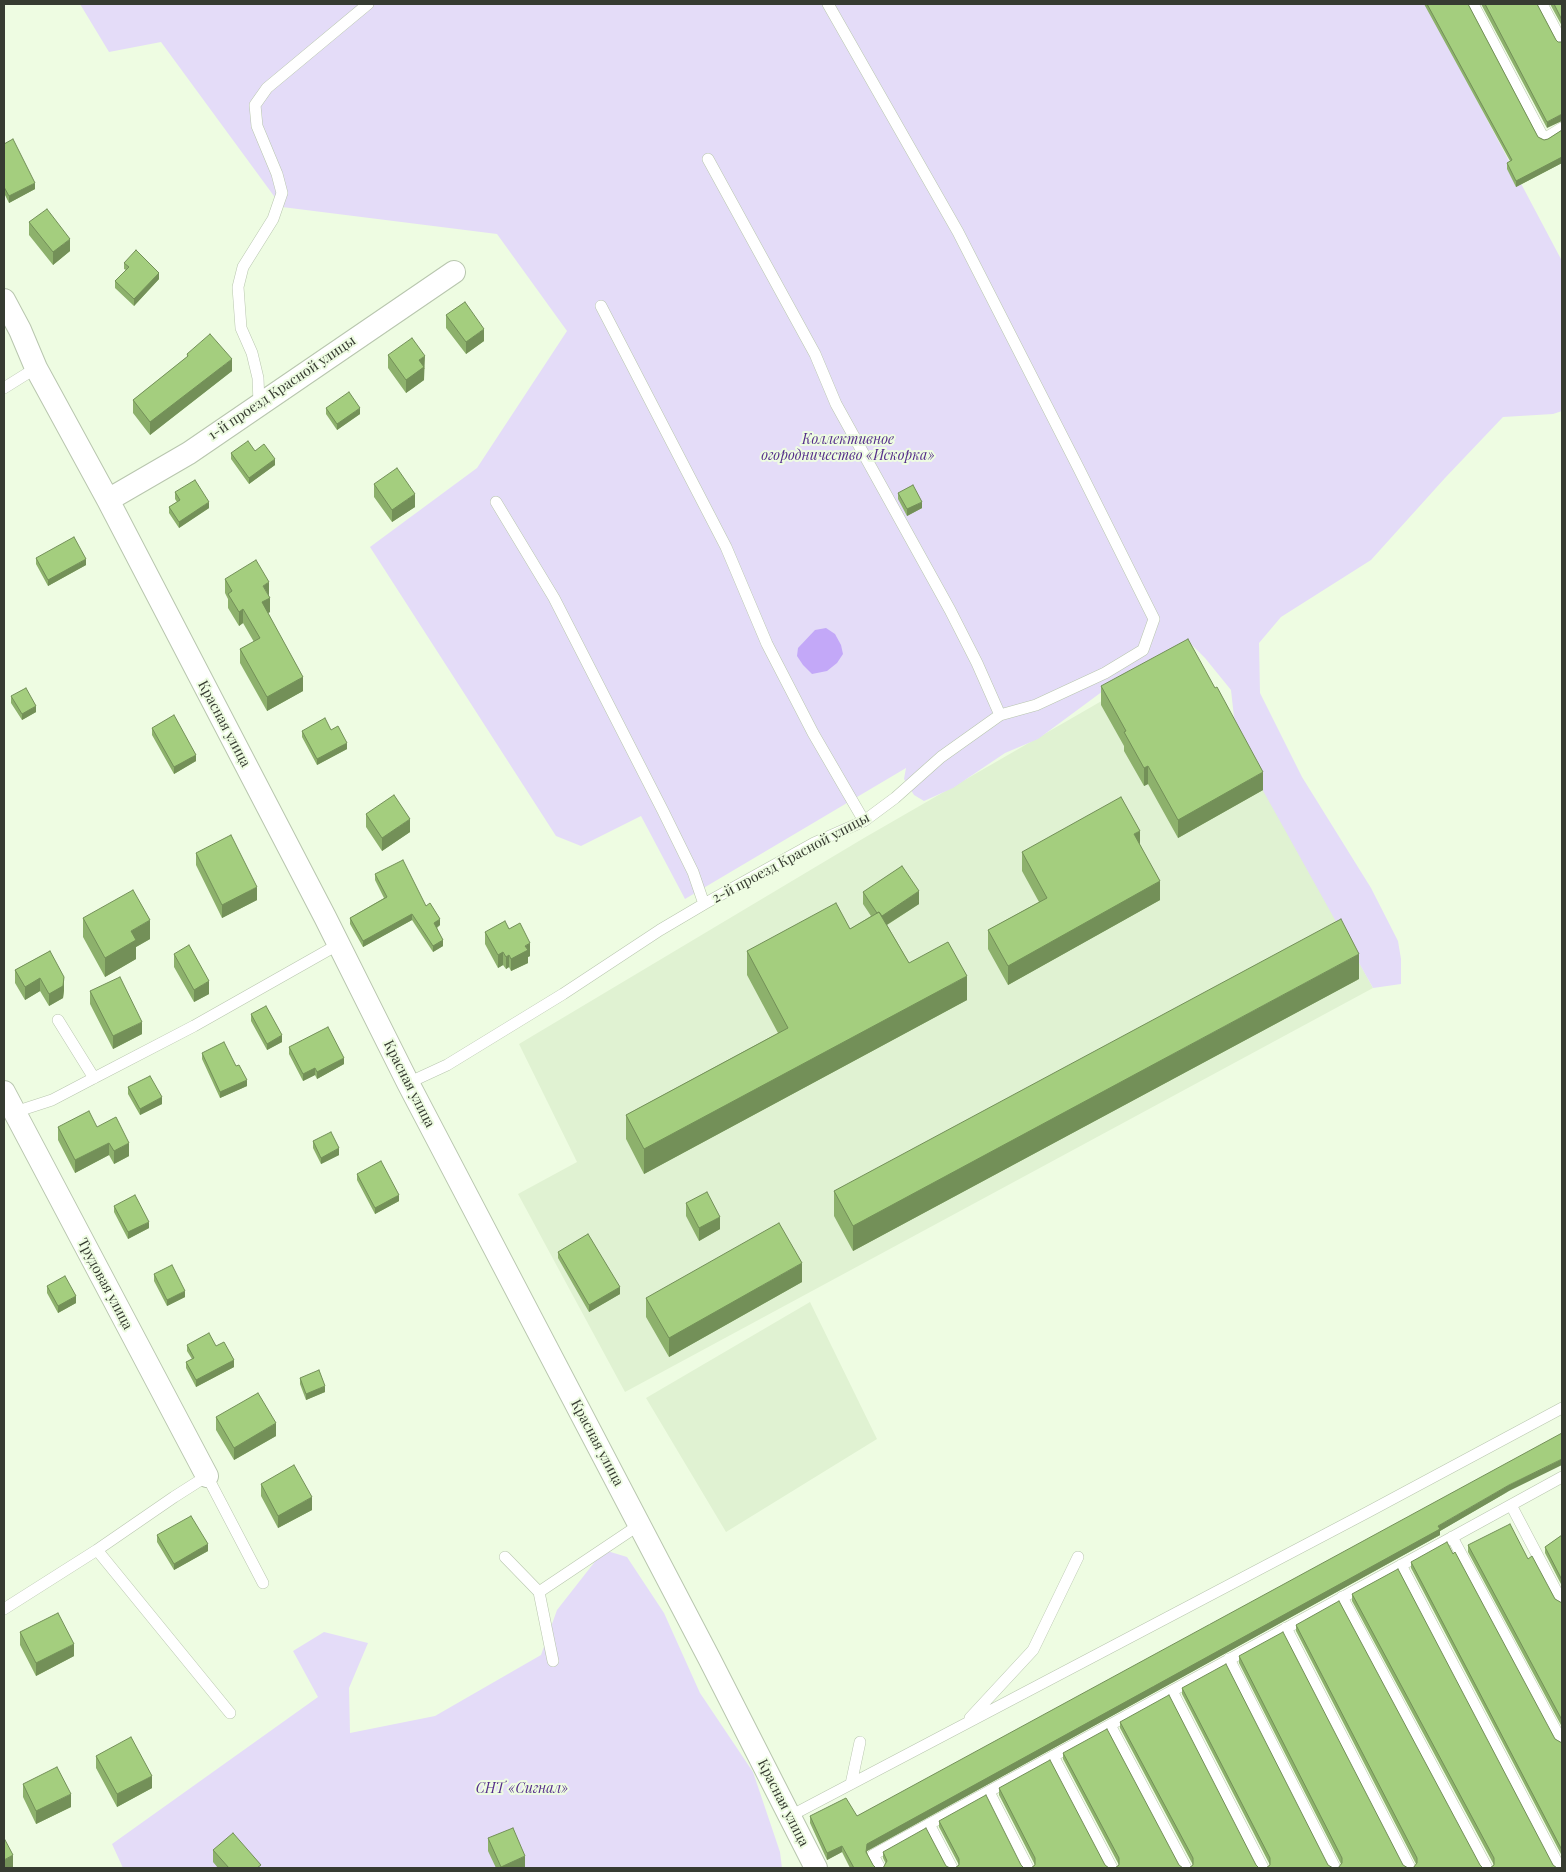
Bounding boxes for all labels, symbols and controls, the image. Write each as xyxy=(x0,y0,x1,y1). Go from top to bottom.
street label: 1-й проезд Красной улицы xyxy=(205,332,359,444)
park label: Коллективное огородничество «Искорка» xyxy=(761,432,935,464)
street label: Красная улица xyxy=(194,678,254,770)
street label: 2-й проезд Красной улицы xyxy=(709,809,873,907)
street label: Красная улица xyxy=(380,1038,438,1130)
street label: Трудовая улица xyxy=(74,1235,136,1333)
street label: Красная улица xyxy=(567,1397,627,1489)
street label: Красная улица xyxy=(754,1757,812,1849)
park label: СНТ «Сигнал» xyxy=(476,1781,568,1797)

